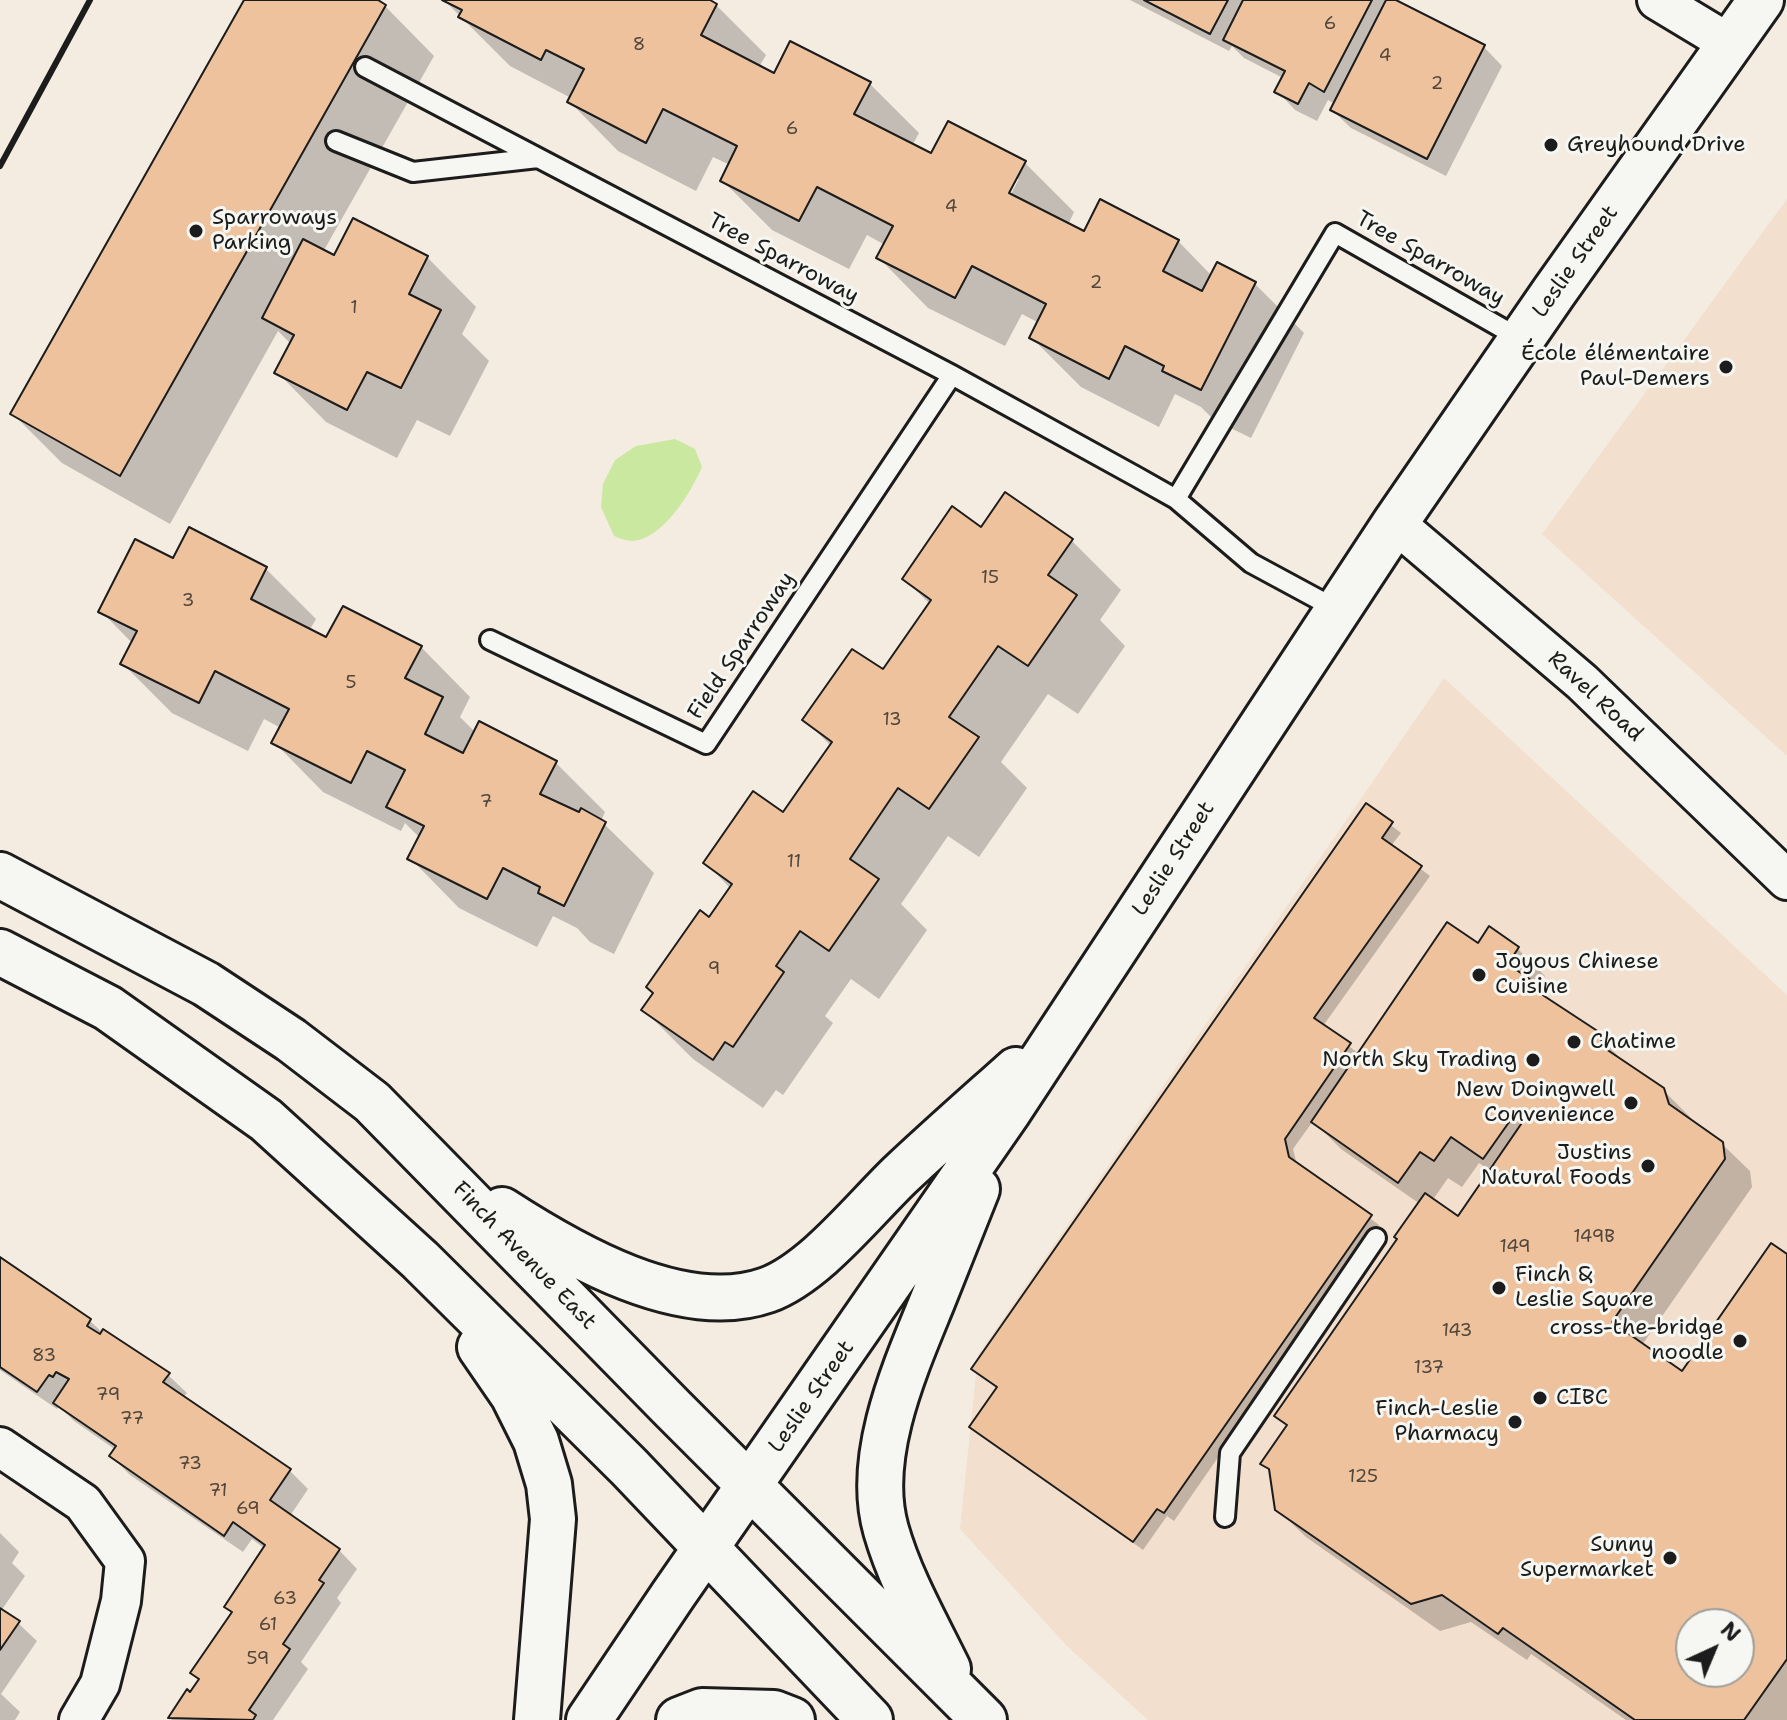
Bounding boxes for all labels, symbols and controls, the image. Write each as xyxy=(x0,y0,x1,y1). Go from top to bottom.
house number: 6 xyxy=(1324,13,1336,35)
house number: 8 xyxy=(633,34,645,56)
house number: 4 xyxy=(1379,45,1391,67)
house number: 2 xyxy=(1431,73,1443,95)
house number: 6 xyxy=(786,118,798,140)
place label: Greyhound Drive xyxy=(1567,132,1746,158)
marker: Greyhound Drive xyxy=(1542,136,1560,154)
house number: 4 xyxy=(945,196,957,218)
street label: Leslie Street xyxy=(1528,201,1624,323)
place label: Sparroways Parking xyxy=(212,205,337,256)
street label: Tree Sparroway xyxy=(1351,206,1509,312)
street label: Tree Sparroway xyxy=(703,208,863,310)
marker: Sparroways Parking xyxy=(187,222,205,240)
house number: 2 xyxy=(1090,272,1102,294)
house number: 1 xyxy=(350,297,358,319)
place label: École élémentaire Paul-Demers xyxy=(1521,341,1710,392)
marker: École élémentaire Paul-Demers xyxy=(1717,358,1735,376)
street label: Field Sparroway xyxy=(683,567,801,725)
house number: 15 xyxy=(981,567,999,589)
house number: 3 xyxy=(182,590,194,612)
street label: Ravel Road xyxy=(1542,646,1648,748)
house number: 5 xyxy=(345,672,357,694)
house number: 13 xyxy=(882,709,902,731)
house number: 7 xyxy=(480,791,492,813)
street label: Leslie Street xyxy=(1127,797,1221,921)
house number: 11 xyxy=(787,851,801,873)
place label: Joyous Chinese Cuisine xyxy=(1495,949,1659,1000)
house number: 9 xyxy=(708,958,720,980)
marker: Joyous Chinese Cuisine xyxy=(1470,966,1488,984)
place label: Chatime xyxy=(1590,1029,1676,1055)
marker: Chatime xyxy=(1565,1033,1583,1051)
place label: North Sky Trading xyxy=(1322,1047,1517,1073)
marker: North Sky Trading xyxy=(1524,1051,1542,1069)
place label: New Doingwell Convenience xyxy=(1456,1077,1615,1128)
marker: New Doingwell Convenience xyxy=(1622,1094,1640,1112)
place label: Justins Natural Foods xyxy=(1481,1140,1632,1192)
marker: Justins Natural Foods xyxy=(1639,1157,1657,1175)
street label: Finch Avenue East xyxy=(447,1177,601,1335)
house number: 149B xyxy=(1573,1226,1615,1248)
house number: 149 xyxy=(1499,1236,1531,1258)
place label: Finch & Leslie Square xyxy=(1515,1262,1654,1314)
marker: Finch & Leslie Square xyxy=(1490,1279,1508,1297)
place label: cross-the-bridge noodle xyxy=(1550,1315,1724,1366)
house number: 143 xyxy=(1442,1320,1472,1342)
marker: cross-the-bridge noodle xyxy=(1731,1332,1749,1350)
street label: Leslie Street xyxy=(764,1336,860,1458)
house number: 83 xyxy=(32,1345,56,1367)
house number: 137 xyxy=(1414,1357,1444,1379)
house number: 79 xyxy=(96,1384,120,1406)
place label: CIBC xyxy=(1556,1385,1608,1411)
marker: CIBC xyxy=(1531,1389,1549,1407)
place label: Finch-Leslie Pharmacy xyxy=(1375,1396,1499,1448)
house number: 77 xyxy=(120,1408,144,1430)
marker: Finch-Leslie Pharmacy xyxy=(1506,1413,1524,1431)
house number: 73 xyxy=(178,1453,202,1475)
house number: 125 xyxy=(1348,1466,1378,1488)
house number: 71 xyxy=(208,1480,228,1502)
house number: 69 xyxy=(236,1498,260,1520)
place label: Sunny Supermarket xyxy=(1520,1532,1654,1584)
marker: Sunny Supermarket xyxy=(1661,1549,1679,1567)
house number: 63 xyxy=(273,1588,297,1610)
north arrow xyxy=(1675,1608,1755,1688)
house number: 61 xyxy=(259,1614,277,1636)
text: N xyxy=(1714,1615,1747,1648)
house number: 59 xyxy=(247,1648,269,1670)

